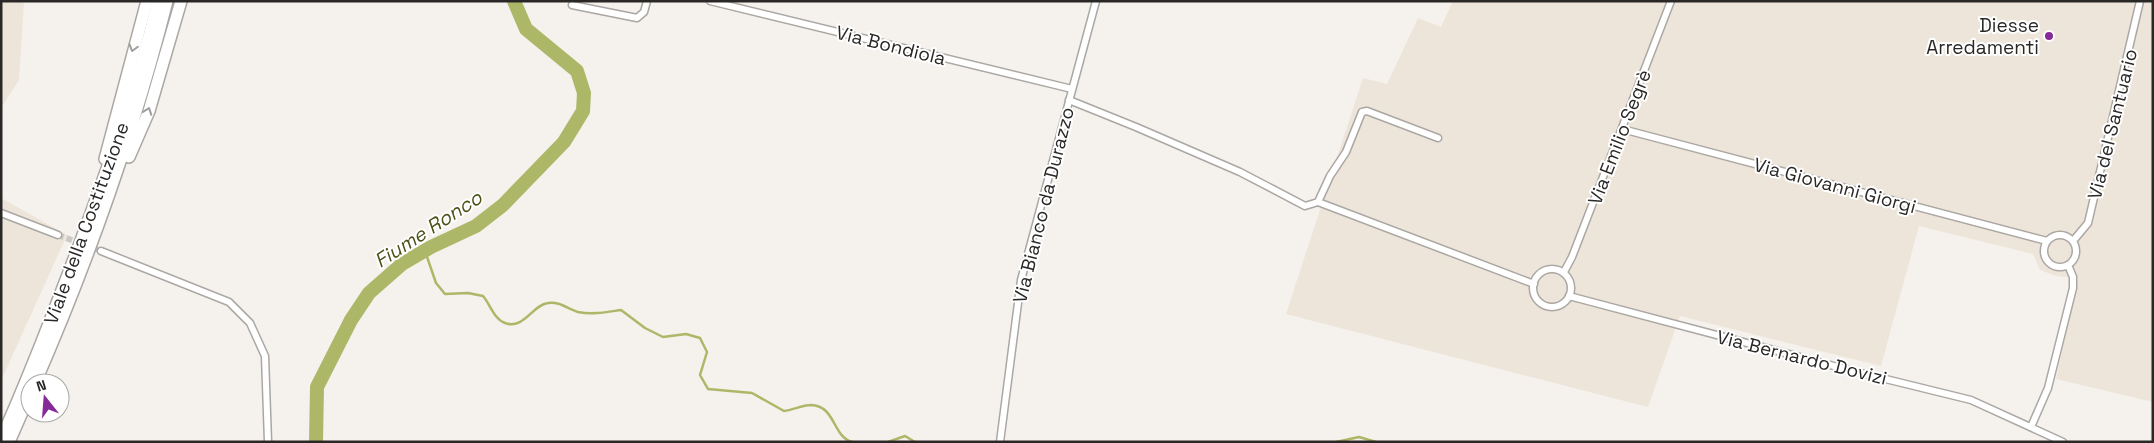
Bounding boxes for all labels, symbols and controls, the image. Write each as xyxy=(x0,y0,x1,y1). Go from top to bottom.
place label: Diesse Arredamenti xyxy=(1926,13,2039,60)
street label: Via Bondiola xyxy=(833,20,948,71)
marker: Diesse Arredamenti xyxy=(2043,30,2055,42)
one-way arrow xyxy=(129,44,139,52)
street label: Via del Santuario xyxy=(2082,46,2143,202)
street label: Via Emilio Segrè xyxy=(1582,66,1657,208)
street label: Via Bianco da Durazzo xyxy=(1007,104,1080,306)
one-way arrow xyxy=(142,107,152,116)
street label: Viale della Costituzione xyxy=(38,119,135,328)
street label: Via Giovanni Giorgi xyxy=(1751,152,1919,219)
water label: Fiume Ronco xyxy=(369,184,487,274)
street label: Via Bernardo Dovizi xyxy=(1714,324,1890,391)
north arrow xyxy=(20,373,70,423)
text: N xyxy=(34,376,48,396)

